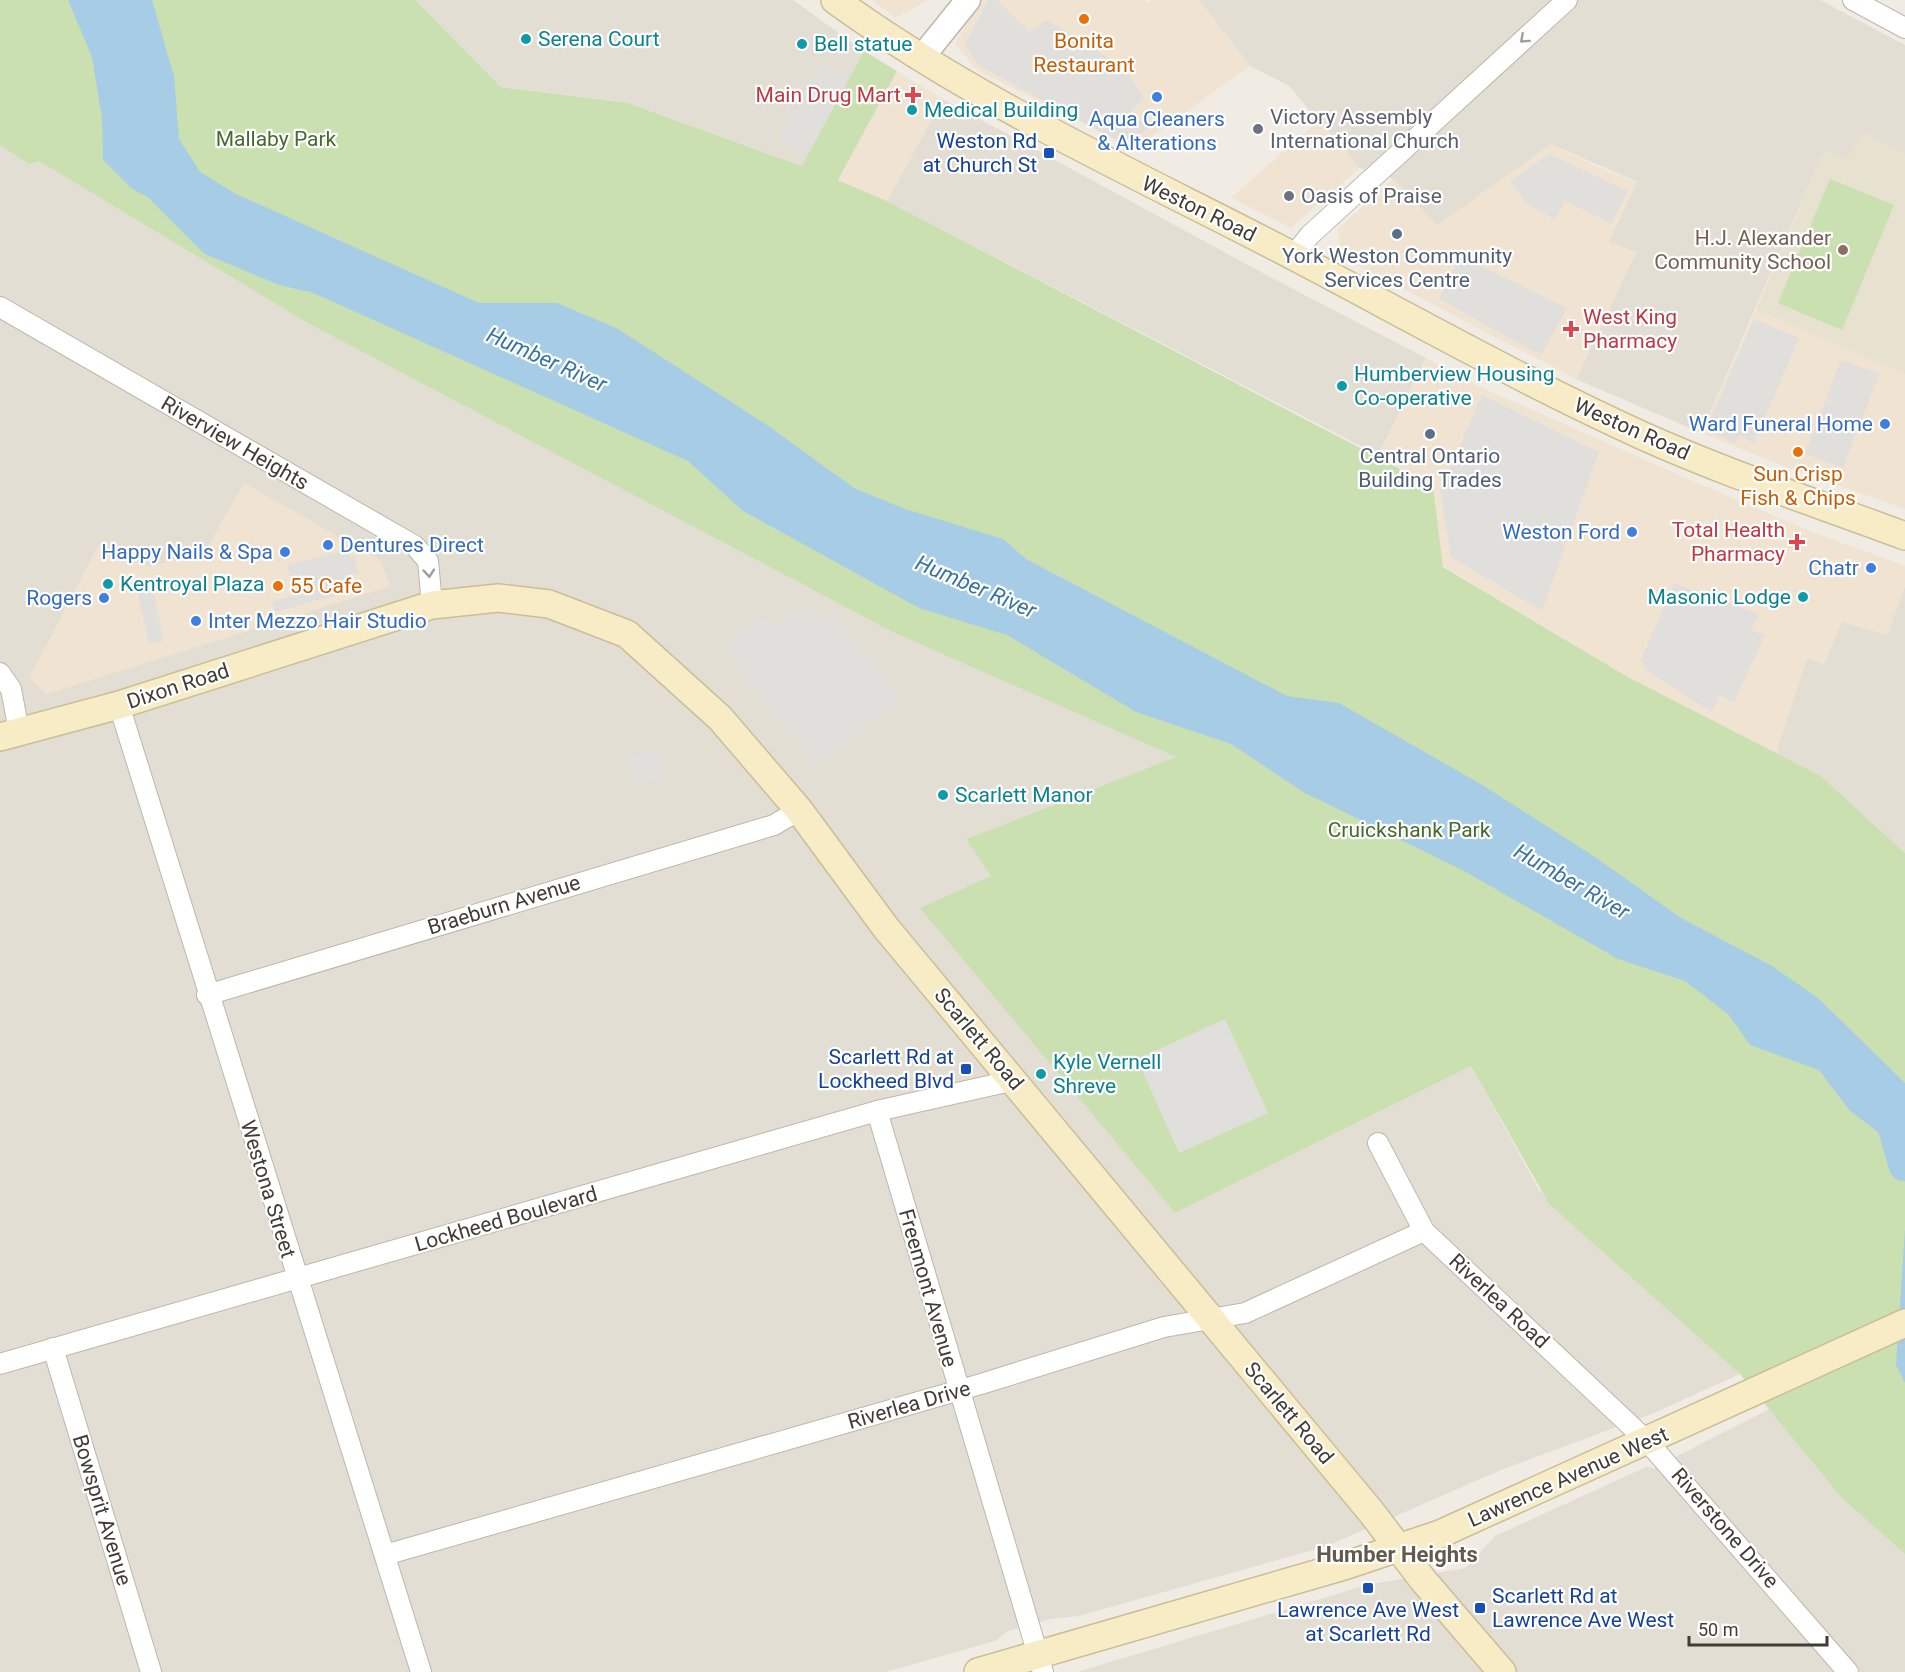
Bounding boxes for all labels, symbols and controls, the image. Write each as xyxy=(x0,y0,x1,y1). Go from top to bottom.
marker: Bonita Restaurant xyxy=(1077,12,1091,26)
place label: Serena Court xyxy=(538,27,660,51)
place label: Bonita Restaurant xyxy=(1033,29,1135,77)
marker: Serena Court xyxy=(519,32,533,46)
place label: Bell statue xyxy=(814,32,912,56)
one-way arrow xyxy=(1520,32,1530,43)
marker: Bell statue xyxy=(795,37,809,51)
place label: Main Drug Mart xyxy=(756,83,901,107)
marker: Main Drug Mart xyxy=(906,88,920,102)
marker: Aqua Cleaners & Alterations xyxy=(1150,90,1164,104)
place label: Medical Building xyxy=(924,98,1078,122)
marker: Medical Building xyxy=(905,103,919,117)
place label: Victory Assembly International Church xyxy=(1270,105,1459,153)
place label: Aqua Cleaners & Alterations xyxy=(1089,107,1225,155)
marker: Victory Assembly International Church xyxy=(1251,122,1265,136)
park label: Mallaby Park xyxy=(216,127,337,151)
place label: Weston Rd at Church St xyxy=(923,129,1037,177)
marker: Weston Rd at Church St xyxy=(1042,146,1056,160)
street label: Weston Road xyxy=(1138,171,1260,247)
place label: Oasis of Praise xyxy=(1301,184,1442,208)
marker: Oasis of Praise xyxy=(1282,189,1296,203)
place label: H.J. Alexander Community School xyxy=(1654,226,1831,274)
marker: York Weston Community Services Centre xyxy=(1390,227,1404,241)
marker: H.J. Alexander Community School xyxy=(1836,243,1850,257)
place label: York Weston Community Services Centre xyxy=(1282,244,1512,292)
place label: West King Pharmacy xyxy=(1583,305,1677,353)
water label: Humber River xyxy=(483,322,611,397)
marker: West King Pharmacy xyxy=(1564,322,1578,336)
place label: Humberview Housing Co-operative xyxy=(1354,362,1554,410)
marker: Humberview Housing Co-operative xyxy=(1335,379,1349,393)
street label: Riverview Heights xyxy=(157,391,313,495)
street label: Weston Road xyxy=(1571,393,1693,465)
place label: Ward Funeral Home xyxy=(1689,412,1873,436)
marker: Ward Funeral Home xyxy=(1878,417,1892,431)
marker: Central Ontario Building Trades xyxy=(1423,427,1437,441)
place label: Central Ontario Building Trades xyxy=(1358,444,1502,492)
marker: Sun Crisp Fish & Chips xyxy=(1791,445,1805,459)
place label: Sun Crisp Fish & Chips xyxy=(1740,462,1856,510)
place label: Total Health Pharmacy xyxy=(1672,518,1785,566)
place label: Weston Ford xyxy=(1502,520,1620,544)
marker: Weston Ford xyxy=(1625,525,1639,539)
place label: Dentures Direct xyxy=(340,533,484,557)
marker: Total Health Pharmacy xyxy=(1790,535,1804,549)
marker: Dentures Direct xyxy=(321,538,335,552)
place label: Happy Nails & Spa xyxy=(101,540,273,564)
marker: Happy Nails & Spa xyxy=(278,545,292,559)
water label: Humber River xyxy=(912,550,1041,623)
place label: Chatr xyxy=(1808,556,1859,580)
marker: Chatr xyxy=(1864,561,1878,575)
one-way arrow xyxy=(422,569,435,578)
place label: Kentroyal Plaza xyxy=(120,572,264,596)
place label: 55 Cafe xyxy=(290,574,362,598)
marker: Kentroyal Plaza xyxy=(101,577,115,591)
marker: 55 Cafe xyxy=(271,579,285,593)
place label: Masonic Lodge xyxy=(1647,585,1791,609)
place label: Rogers xyxy=(26,586,92,610)
marker: Masonic Lodge xyxy=(1796,590,1810,604)
marker: Rogers xyxy=(97,591,111,605)
place label: Inter Mezzo Hair Studio xyxy=(208,609,427,633)
marker: Inter Mezzo Hair Studio xyxy=(189,614,203,628)
street label: Dixon Road xyxy=(124,658,232,714)
place label: Scarlett Manor xyxy=(955,783,1093,807)
marker: Scarlett Manor xyxy=(936,788,950,802)
park label: Cruickshank Park xyxy=(1328,818,1491,842)
water label: Humber River xyxy=(1510,838,1634,925)
street label: Braeburn Avenue xyxy=(425,870,583,940)
street label: Scarlett Road xyxy=(930,983,1028,1095)
place label: Scarlett Rd at Lockheed Blvd xyxy=(818,1045,954,1093)
place label: Kyle Vernell Shreve xyxy=(1053,1050,1161,1098)
marker: Scarlett Rd at Lockheed Blvd xyxy=(959,1062,973,1076)
marker: Kyle Vernell Shreve xyxy=(1034,1067,1048,1081)
street label: Westona Street xyxy=(236,1117,300,1261)
street label: Lockheed Boulevard xyxy=(412,1181,600,1257)
street label: Freemont Avenue xyxy=(894,1206,962,1370)
street label: Riverlea Road xyxy=(1444,1249,1554,1353)
street label: Scarlett Road xyxy=(1240,1357,1338,1469)
street label: Riverlea Drive xyxy=(845,1376,973,1434)
street label: Lawrence Avenue West xyxy=(1464,1422,1672,1532)
street label: Bowsprit Avenue xyxy=(68,1432,136,1588)
street label: Riverstone Drive xyxy=(1666,1463,1784,1593)
district label: Humber Heights xyxy=(1316,1542,1478,1567)
marker: Lawrence Ave West at Scarlett Rd xyxy=(1361,1581,1375,1595)
place label: Scarlett Rd at Lawrence Ave West xyxy=(1492,1584,1674,1632)
place label: Lawrence Ave West at Scarlett Rd xyxy=(1277,1598,1459,1646)
marker: Scarlett Rd at Lawrence Ave West xyxy=(1473,1601,1487,1615)
scale bar xyxy=(1689,1609,1827,1647)
text: 50 m xyxy=(1698,1619,1738,1640)

